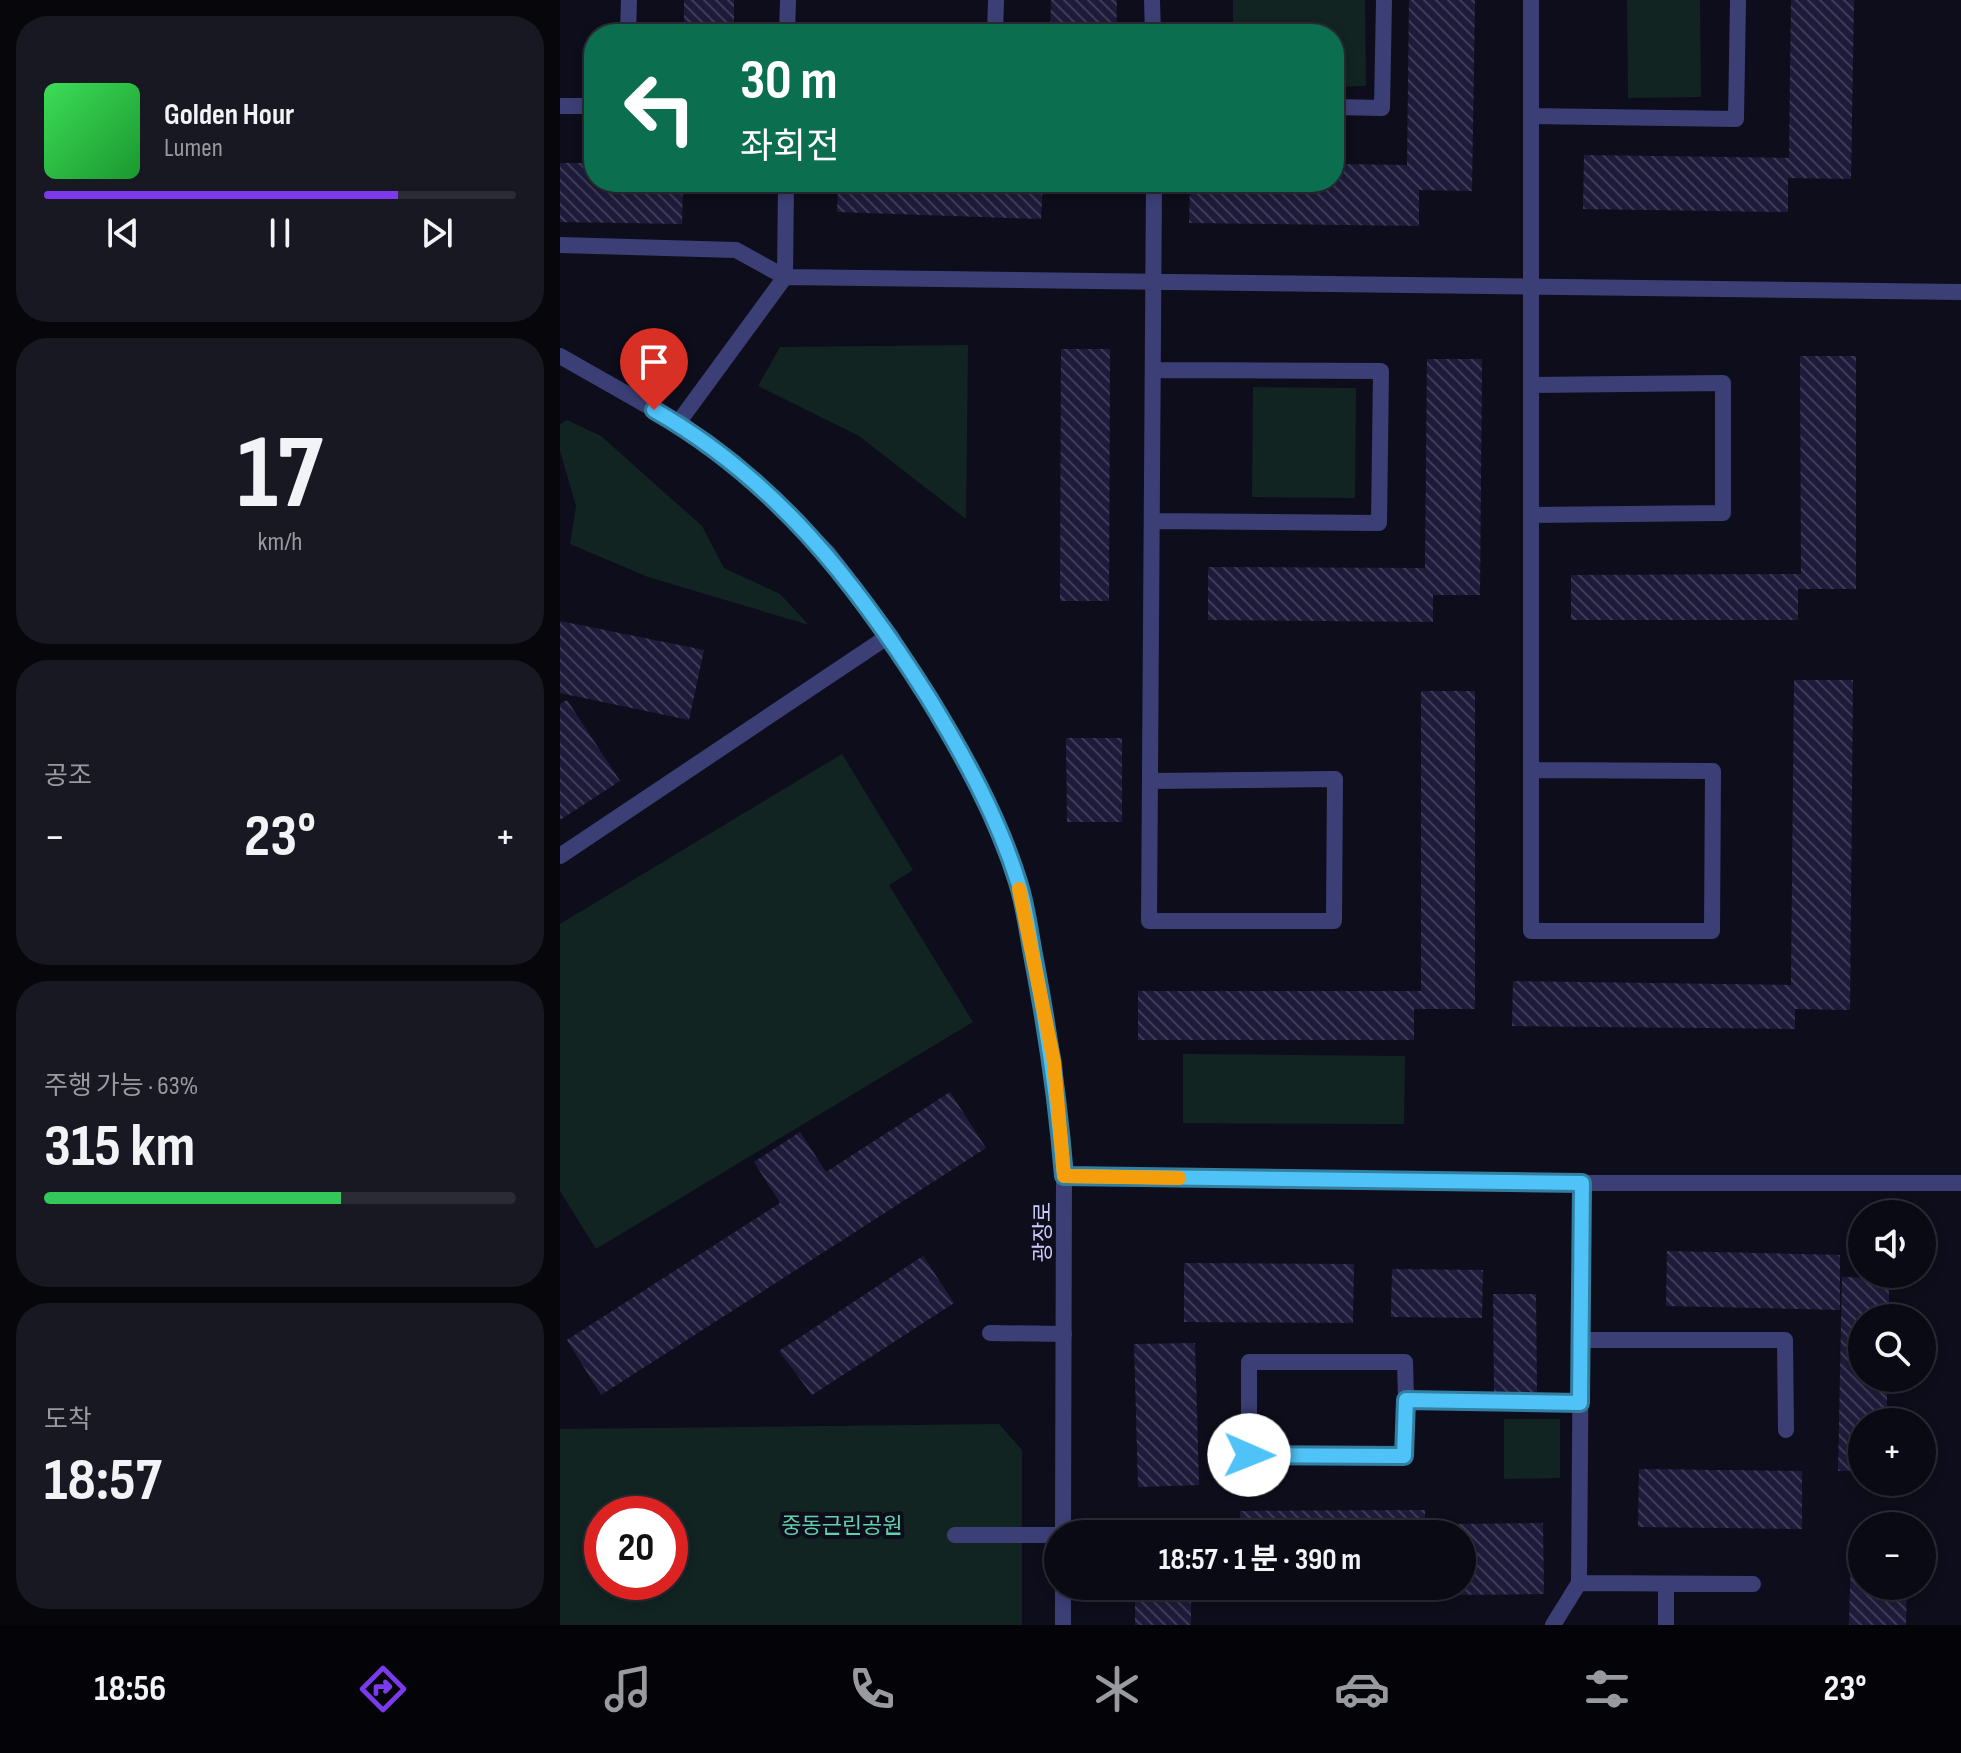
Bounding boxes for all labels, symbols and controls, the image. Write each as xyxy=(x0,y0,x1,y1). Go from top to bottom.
text: 30 m xyxy=(740,48,838,115)
icon: left xyxy=(608,56,712,160)
text: Golden Hour xyxy=(164,97,294,133)
text: 좌회전 xyxy=(740,126,839,169)
text: Lumen xyxy=(164,133,223,164)
icon: previous xyxy=(101,211,145,255)
icon: pause xyxy=(258,211,302,255)
icon: next xyxy=(415,211,459,255)
pin xyxy=(620,328,688,410)
icon: arrive xyxy=(632,340,676,384)
text: 17 xyxy=(237,412,323,537)
text: km/h xyxy=(258,527,302,558)
text: 공조 xyxy=(44,761,92,792)
text: 23° xyxy=(244,801,316,873)
text: − xyxy=(44,811,66,864)
text: + xyxy=(494,811,516,864)
text: 주행 가능 · 63% xyxy=(44,1071,198,1102)
text: 315 km xyxy=(44,1111,195,1183)
map controls xyxy=(1848,1200,1936,1600)
button: sound xyxy=(1848,1200,1936,1288)
street label: 광장로 xyxy=(1030,1202,1057,1262)
button: search xyxy=(1848,1304,1936,1392)
text: 도착 xyxy=(44,1405,92,1436)
button: + xyxy=(1848,1408,1936,1496)
position arrow xyxy=(1207,1413,1291,1497)
text: 18:57 xyxy=(44,1445,162,1517)
speed limit sign: 20 xyxy=(584,1496,688,1600)
button: − xyxy=(1848,1512,1936,1600)
park label: 중동근린공원 xyxy=(781,1513,903,1540)
text: 18:57 · 1 분 · 390 m xyxy=(1159,1542,1361,1578)
icon: directions xyxy=(355,1661,411,1717)
icon: music xyxy=(600,1661,656,1717)
icon: phone xyxy=(844,1661,900,1717)
icon: climate xyxy=(1089,1661,1145,1717)
icon: car xyxy=(1334,1661,1390,1717)
icon: filters xyxy=(1579,1661,1635,1717)
text: 18:56 xyxy=(94,1668,166,1711)
text: 23° xyxy=(1823,1668,1867,1711)

